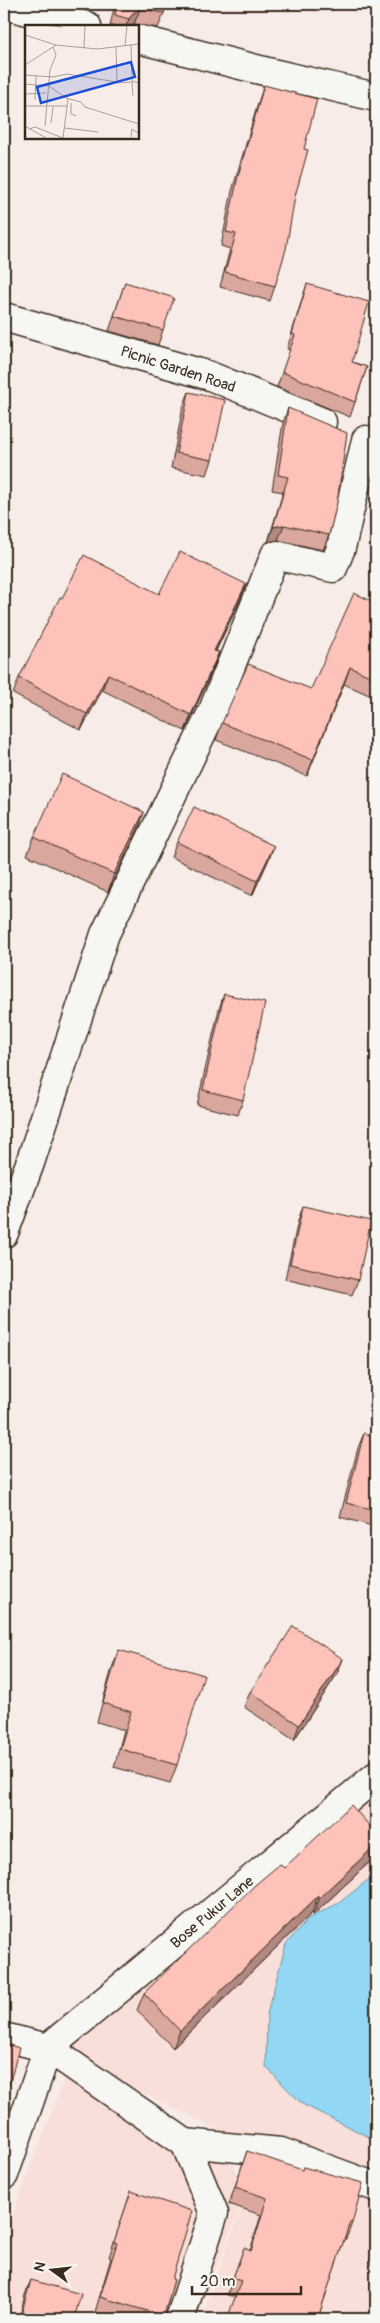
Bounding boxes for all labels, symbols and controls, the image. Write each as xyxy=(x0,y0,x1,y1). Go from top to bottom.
inset map xyxy=(25,25,139,139)
street label: Picnic Garden Road xyxy=(118,342,238,397)
street label: Bose Pukur Lane xyxy=(167,1872,258,1953)
north arrow xyxy=(28,2246,78,2296)
text: N xyxy=(30,2260,49,2274)
scale bar xyxy=(192,2263,301,2295)
text: 20 m xyxy=(200,2272,235,2291)

